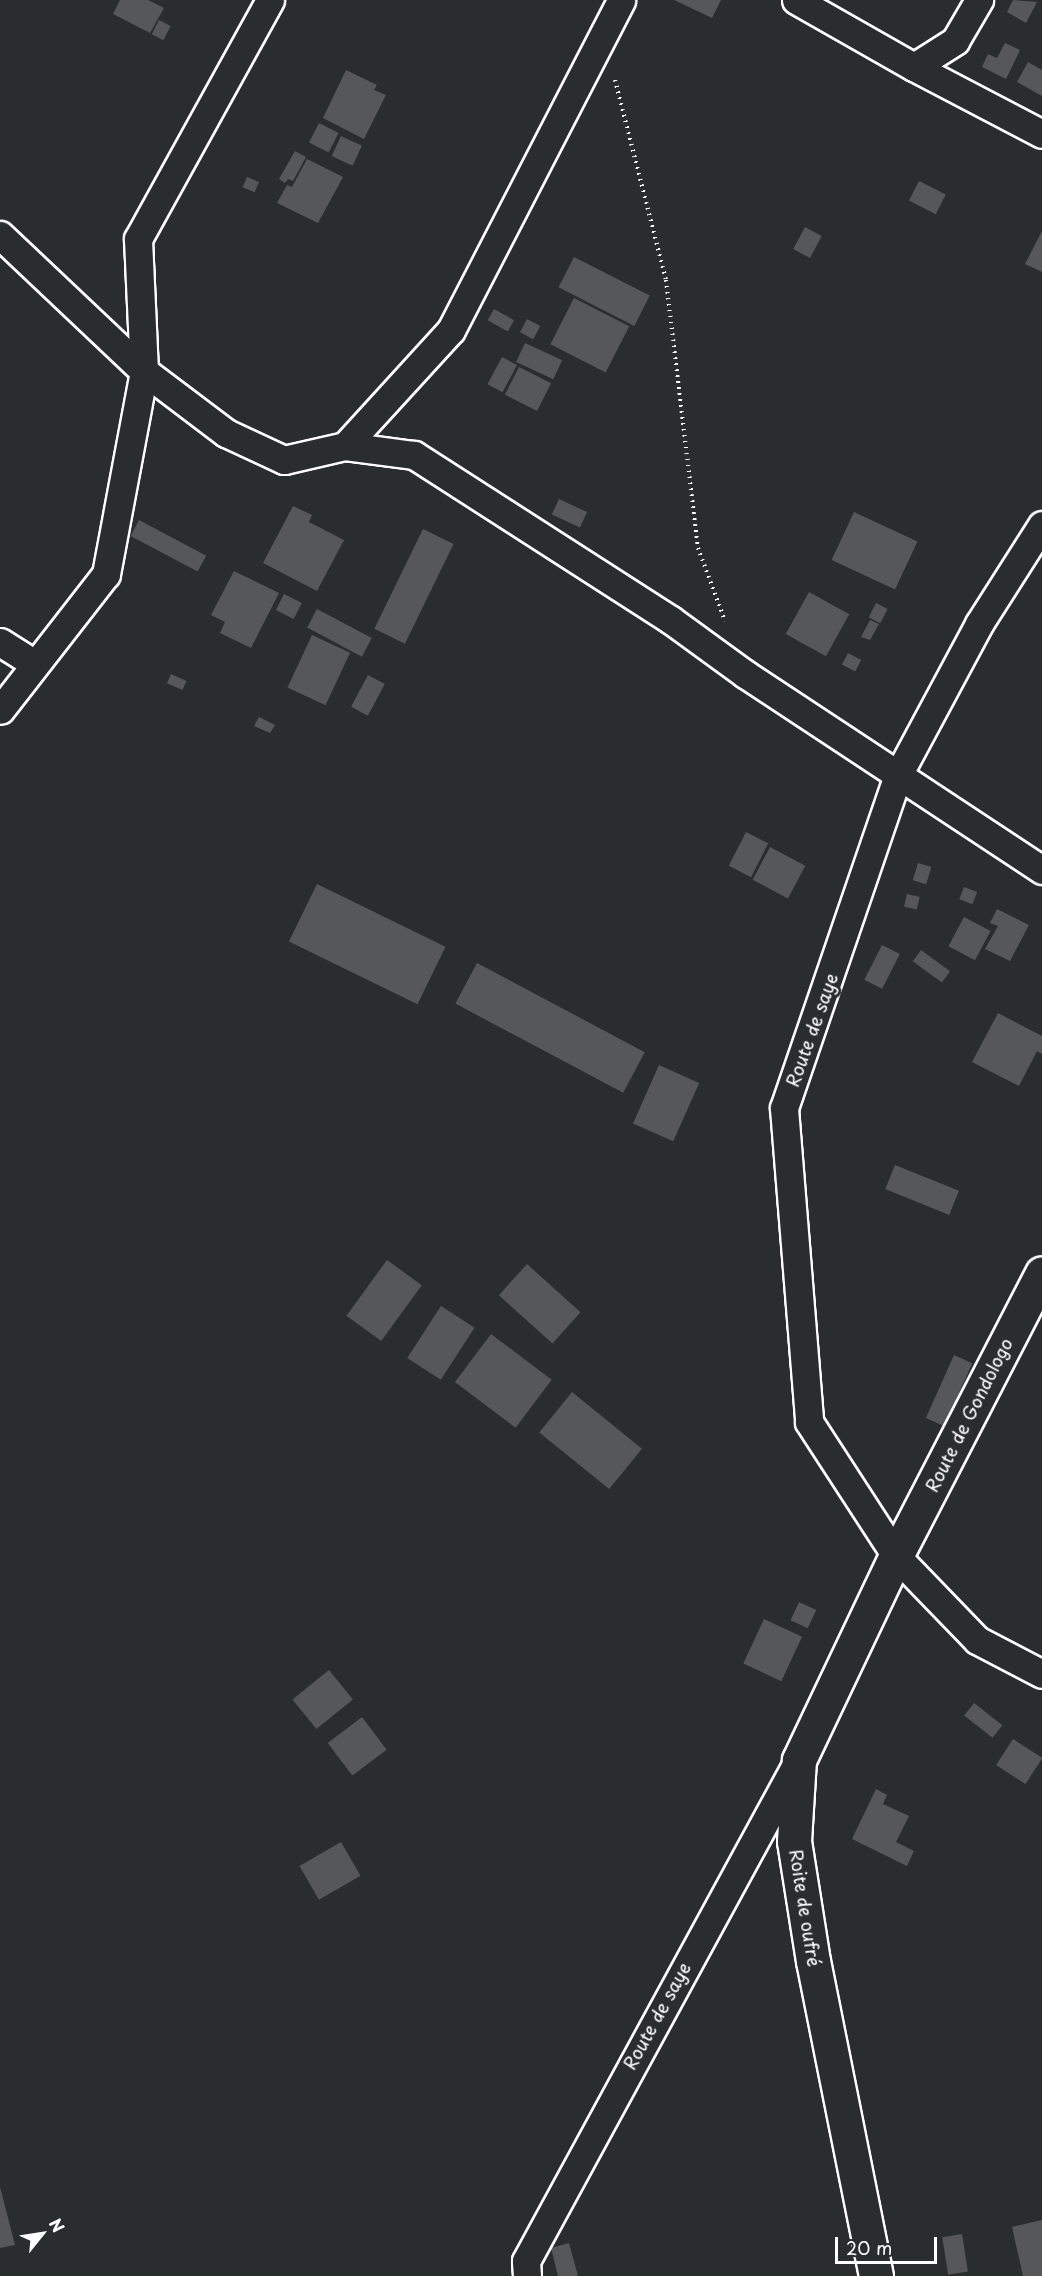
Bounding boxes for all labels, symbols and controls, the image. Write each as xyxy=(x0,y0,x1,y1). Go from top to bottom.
street label: Route de saye xyxy=(781,970,843,1090)
street label: Route de Gondologo xyxy=(920,1334,1018,1496)
street label: Roite de oufré xyxy=(785,1847,825,1969)
street label: Route de saye xyxy=(618,1958,696,2074)
north arrow xyxy=(12,2204,72,2264)
text: N xyxy=(44,2214,71,2236)
scale bar xyxy=(838,2225,940,2263)
text: 20 m xyxy=(846,2234,892,2261)

